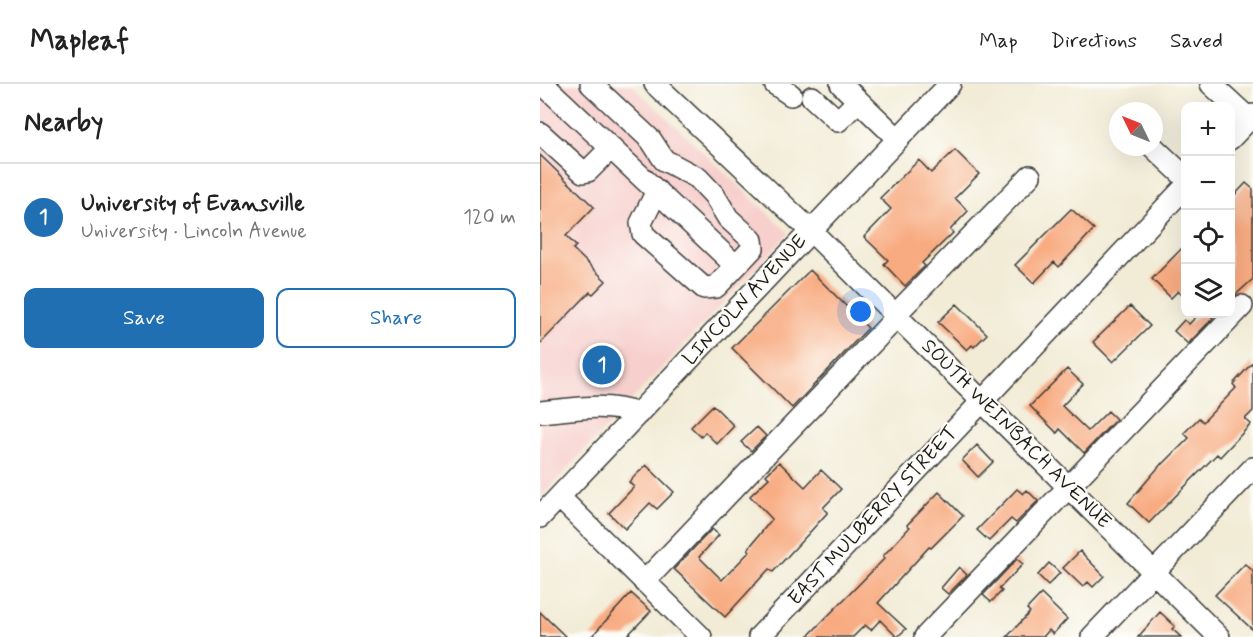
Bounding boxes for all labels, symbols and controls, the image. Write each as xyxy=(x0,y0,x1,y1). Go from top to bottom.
text: Mapleaf xyxy=(30,23,129,60)
text: Map xyxy=(979,27,1018,55)
text: Directions xyxy=(1051,27,1137,55)
text: Saved xyxy=(1170,27,1223,55)
north arrow xyxy=(1109,102,1163,156)
map controls xyxy=(1181,102,1235,318)
button: + xyxy=(1181,102,1235,156)
text: Nearby xyxy=(24,106,103,140)
button: − xyxy=(1181,156,1235,210)
text: University of Evansville xyxy=(81,190,305,218)
text: 1 xyxy=(39,204,48,231)
text: 120 m xyxy=(463,204,516,231)
button: locate xyxy=(1181,210,1235,264)
text: University · Lincoln Avenue xyxy=(81,218,307,245)
street label: LINCOLN AVENUE xyxy=(677,228,813,372)
button: layers xyxy=(1181,264,1235,318)
button: Save xyxy=(24,288,264,348)
button: Share xyxy=(276,288,516,348)
your location xyxy=(846,297,875,326)
street label: SOUTH WEINBACH AVENUE xyxy=(915,333,1117,535)
pin: 1 xyxy=(582,342,622,388)
street label: EAST MULBERRY STREET xyxy=(782,420,964,612)

